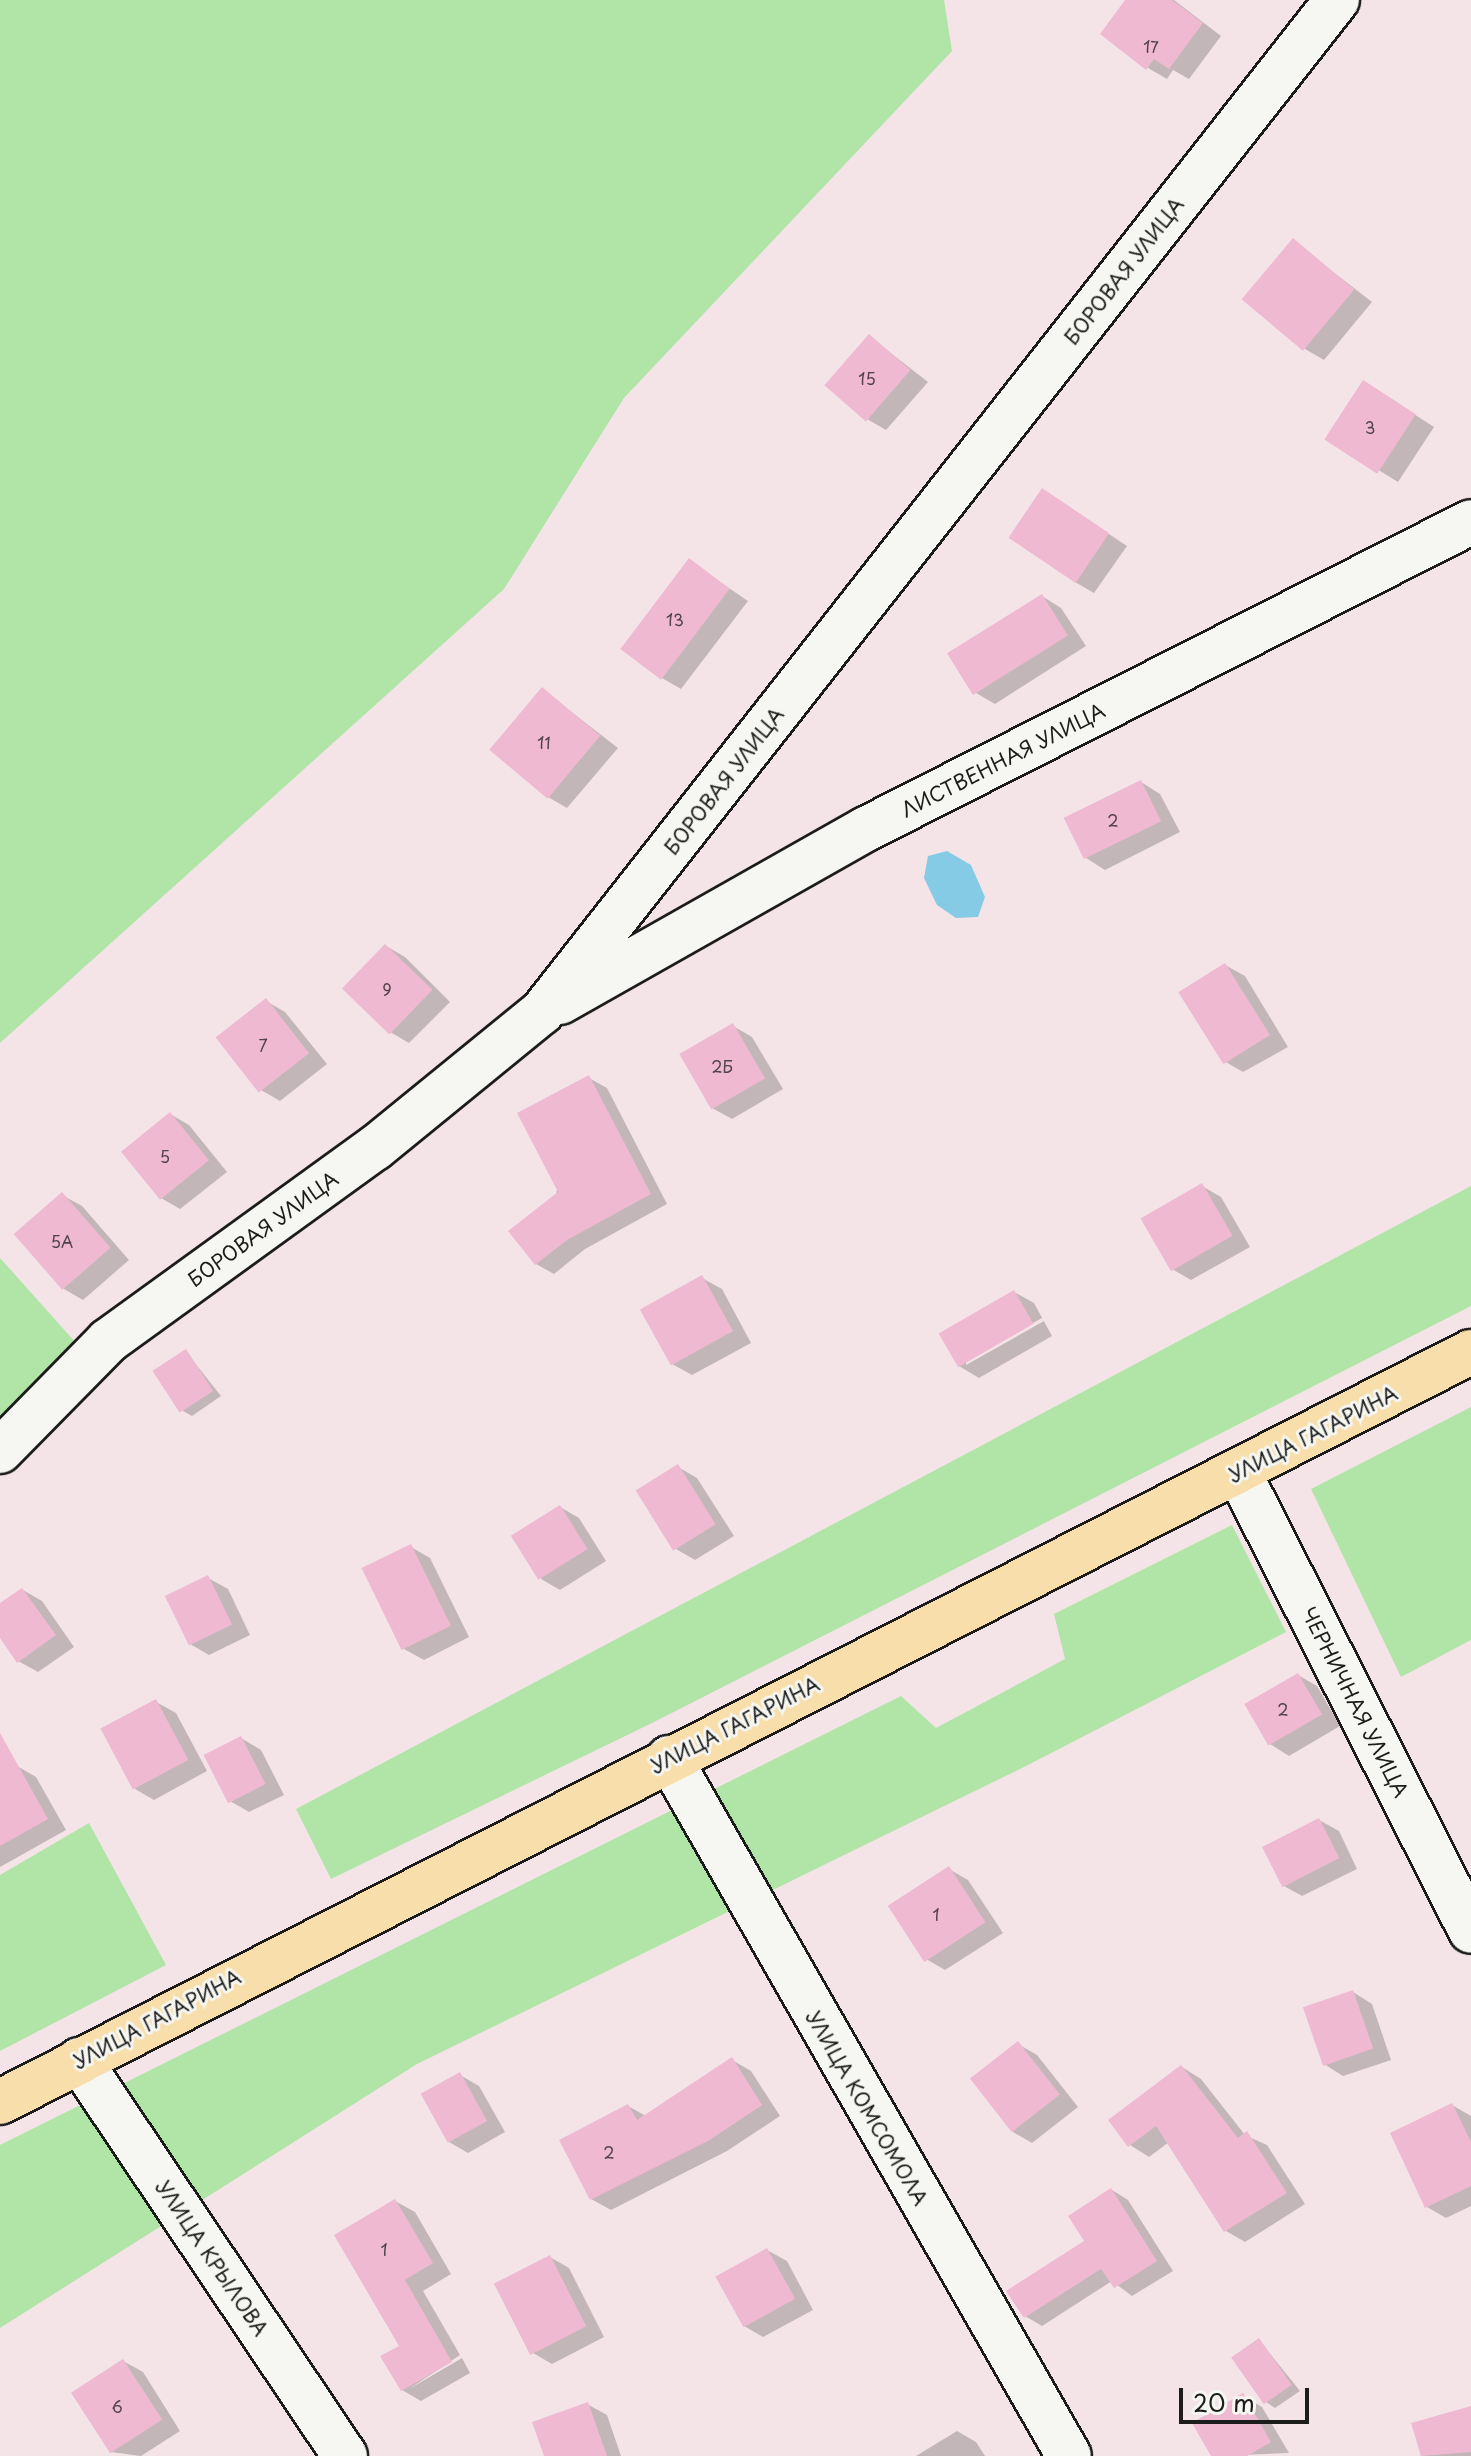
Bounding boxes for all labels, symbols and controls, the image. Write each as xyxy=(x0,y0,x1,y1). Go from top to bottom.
house number: 17 xyxy=(1143,36,1159,56)
street label: БОРОВАЯ УЛИЦА xyxy=(1060,193,1188,349)
house number: 15 xyxy=(858,368,876,388)
house number: 3 xyxy=(1365,417,1375,437)
house number: 13 xyxy=(666,609,684,629)
street label: ЛИСТВЕННАЯ УЛИЦА xyxy=(897,698,1109,822)
street label: БОРОВАЯ УЛИЦА xyxy=(660,703,788,859)
house number: 11 xyxy=(537,732,551,752)
house number: 2 xyxy=(1107,810,1119,830)
house number: 9 xyxy=(382,979,392,999)
house number: 7 xyxy=(258,1035,268,1055)
house number: 2Б xyxy=(711,1056,733,1076)
house number: 5 xyxy=(160,1146,170,1166)
street label: БОРОВАЯ УЛИЦА xyxy=(184,1167,342,1291)
house number: 5А xyxy=(51,1231,73,1251)
street label: УЛИЦА ГАГАРИНА xyxy=(1224,1380,1402,1488)
street label: ЧЕРНИЧНАЯ УЛИЦА xyxy=(1297,1603,1413,1801)
street label: УЛИЦА ГАГАРИНА xyxy=(646,1671,824,1779)
house number: 2 xyxy=(1277,1699,1289,1719)
house number: 1 xyxy=(932,1904,940,1924)
street label: УЛИЦА ГАГАРИНА xyxy=(68,1964,246,2074)
street label: УЛИЦА КОМСОМОЛА xyxy=(801,2006,933,2210)
house number: 2 xyxy=(603,2142,615,2162)
street label: УЛИЦА КРЫЛОВА xyxy=(151,2175,273,2341)
house number: 1 xyxy=(380,2239,388,2259)
scale bar xyxy=(1183,2372,1313,2422)
text: 20 m xyxy=(1193,2384,1255,2420)
house number: 6 xyxy=(111,2396,123,2416)

